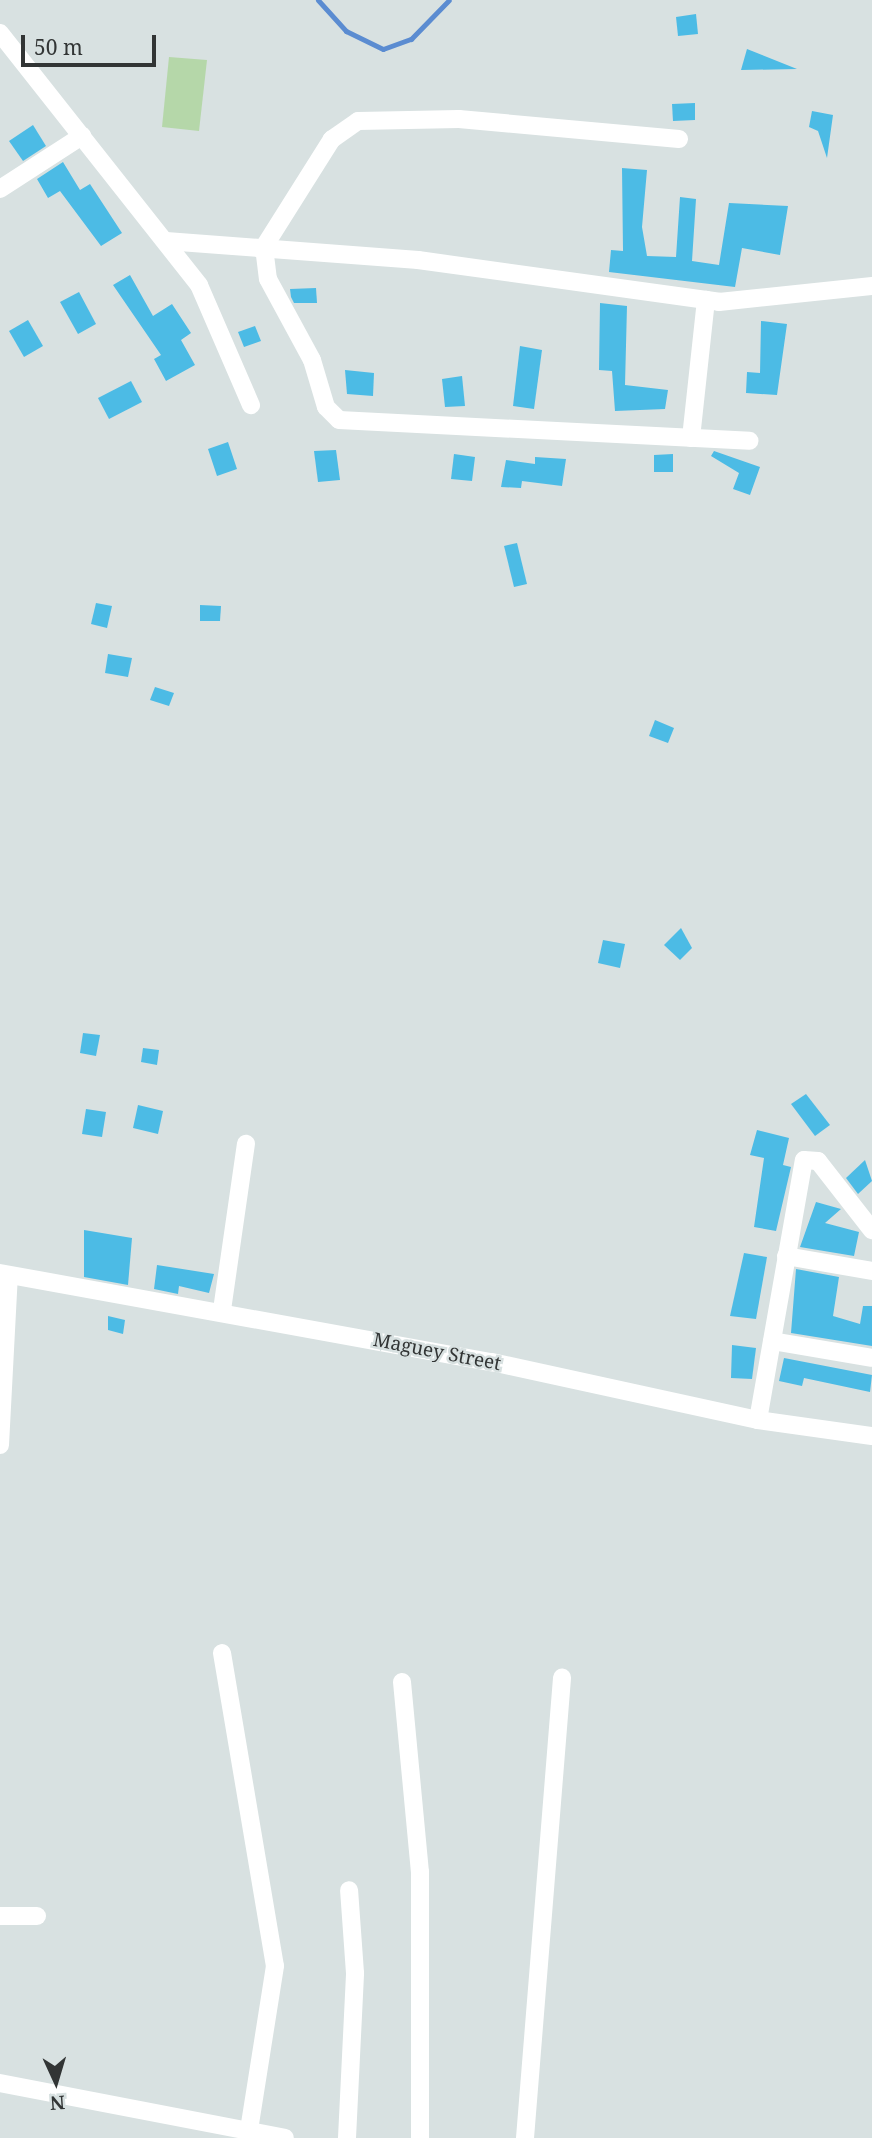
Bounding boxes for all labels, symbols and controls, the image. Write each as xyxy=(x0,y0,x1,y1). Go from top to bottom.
scale bar xyxy=(24,21,159,65)
text: 50 m xyxy=(34,33,83,61)
street label: Maguey Street xyxy=(371,1328,503,1376)
north arrow xyxy=(21,2047,91,2117)
text: N xyxy=(49,2089,66,2116)

